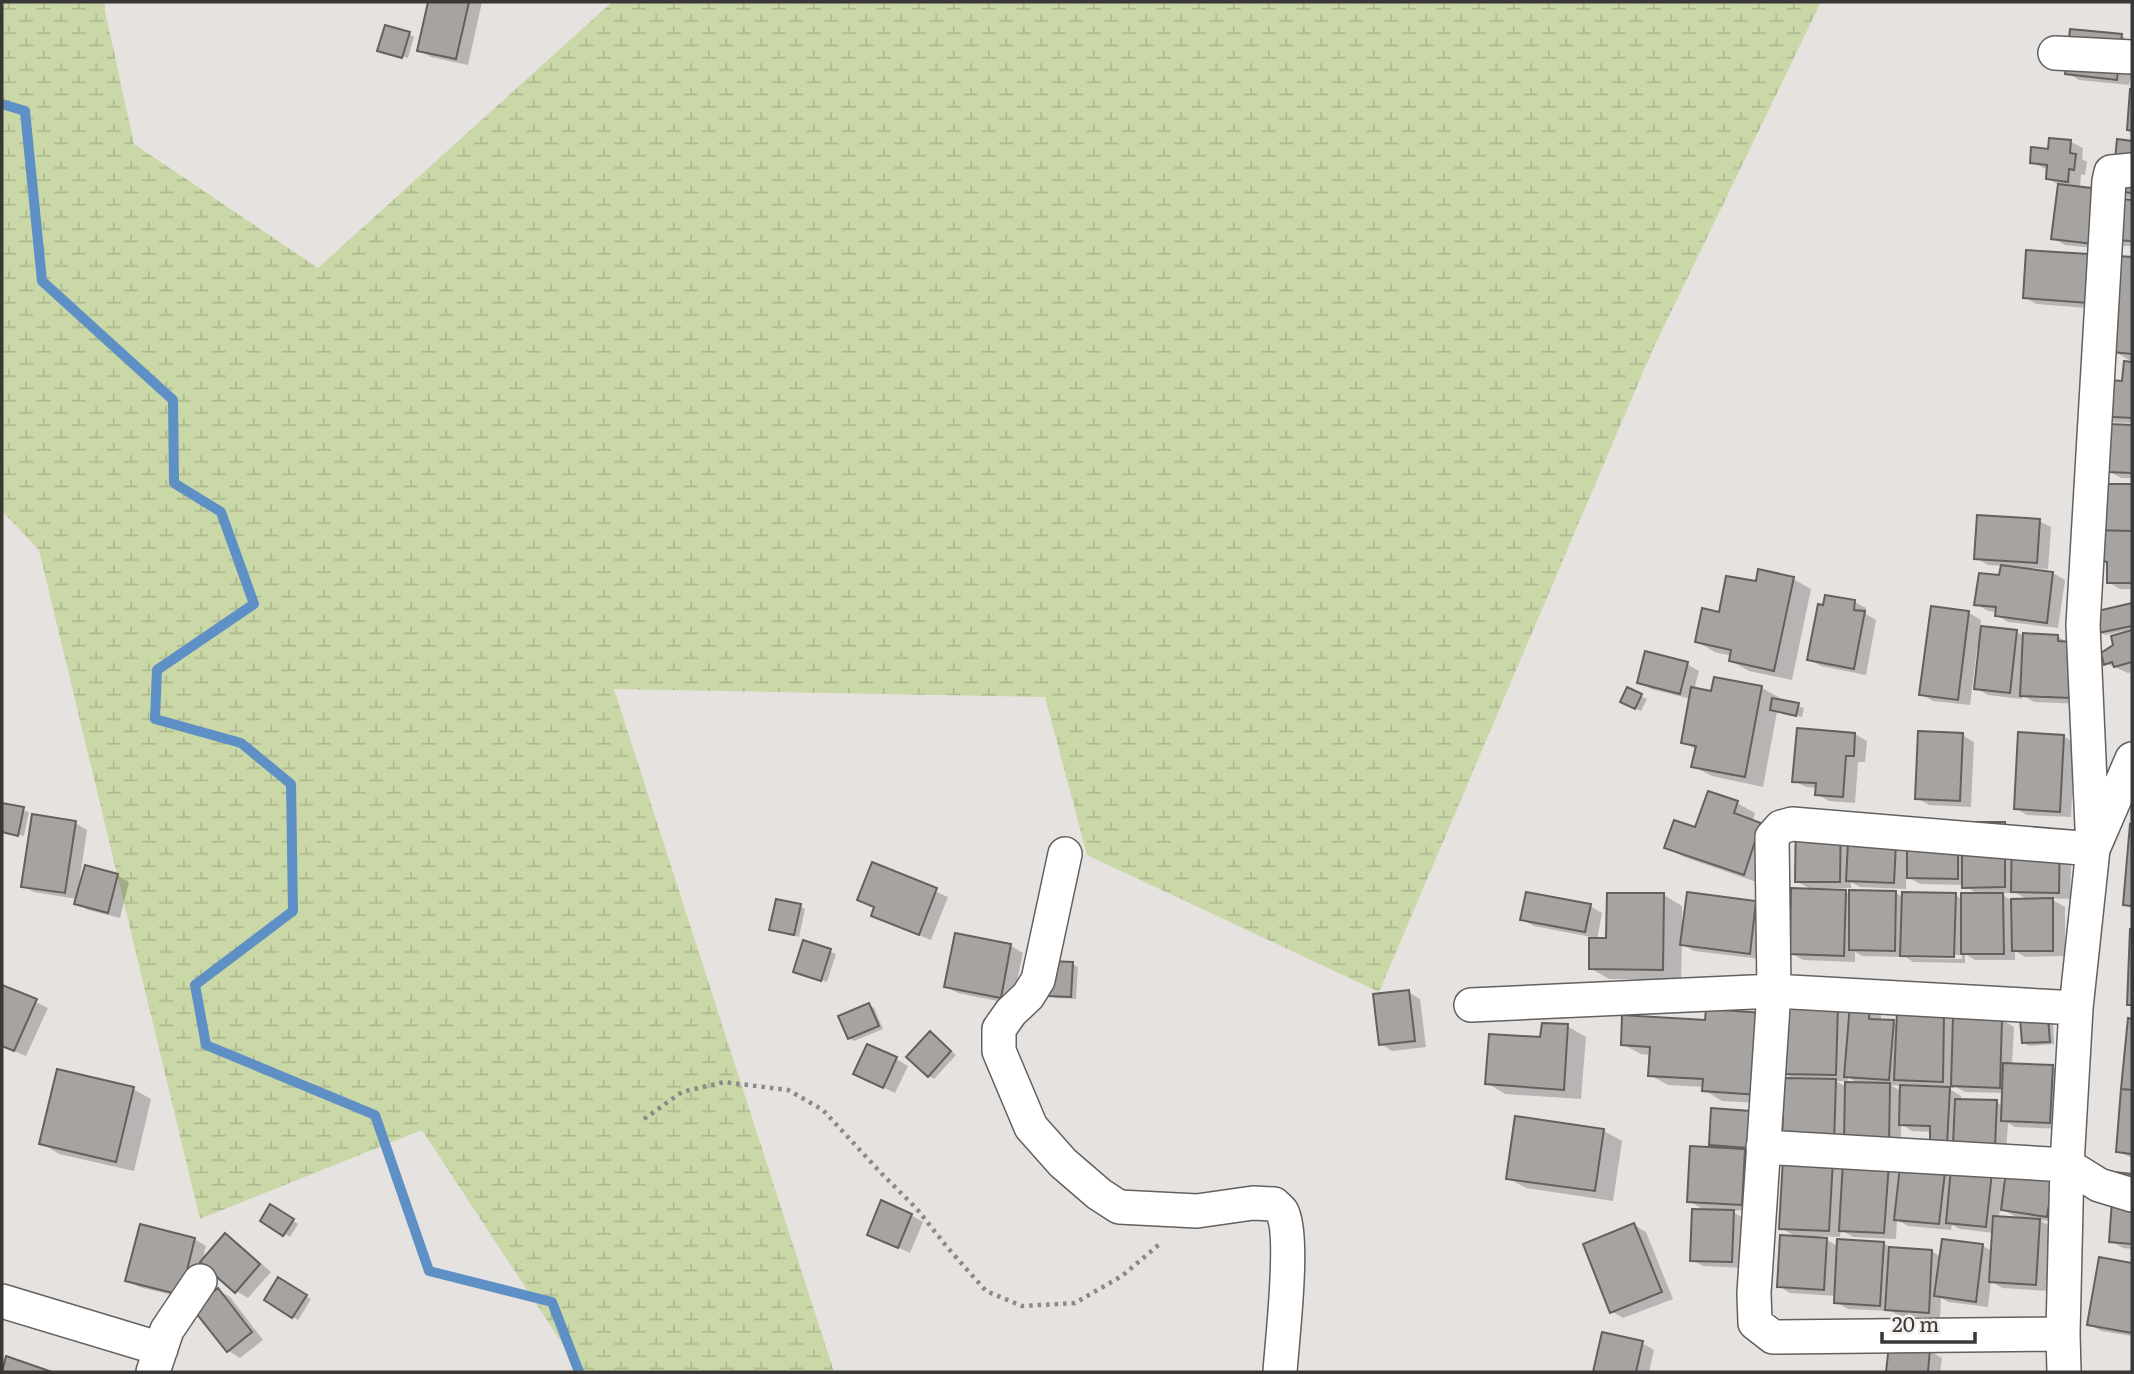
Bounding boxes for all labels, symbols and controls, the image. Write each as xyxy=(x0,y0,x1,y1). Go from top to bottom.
scale bar xyxy=(1882,1300,1975,1344)
text: 20 m xyxy=(1892,1307,1939,1338)

